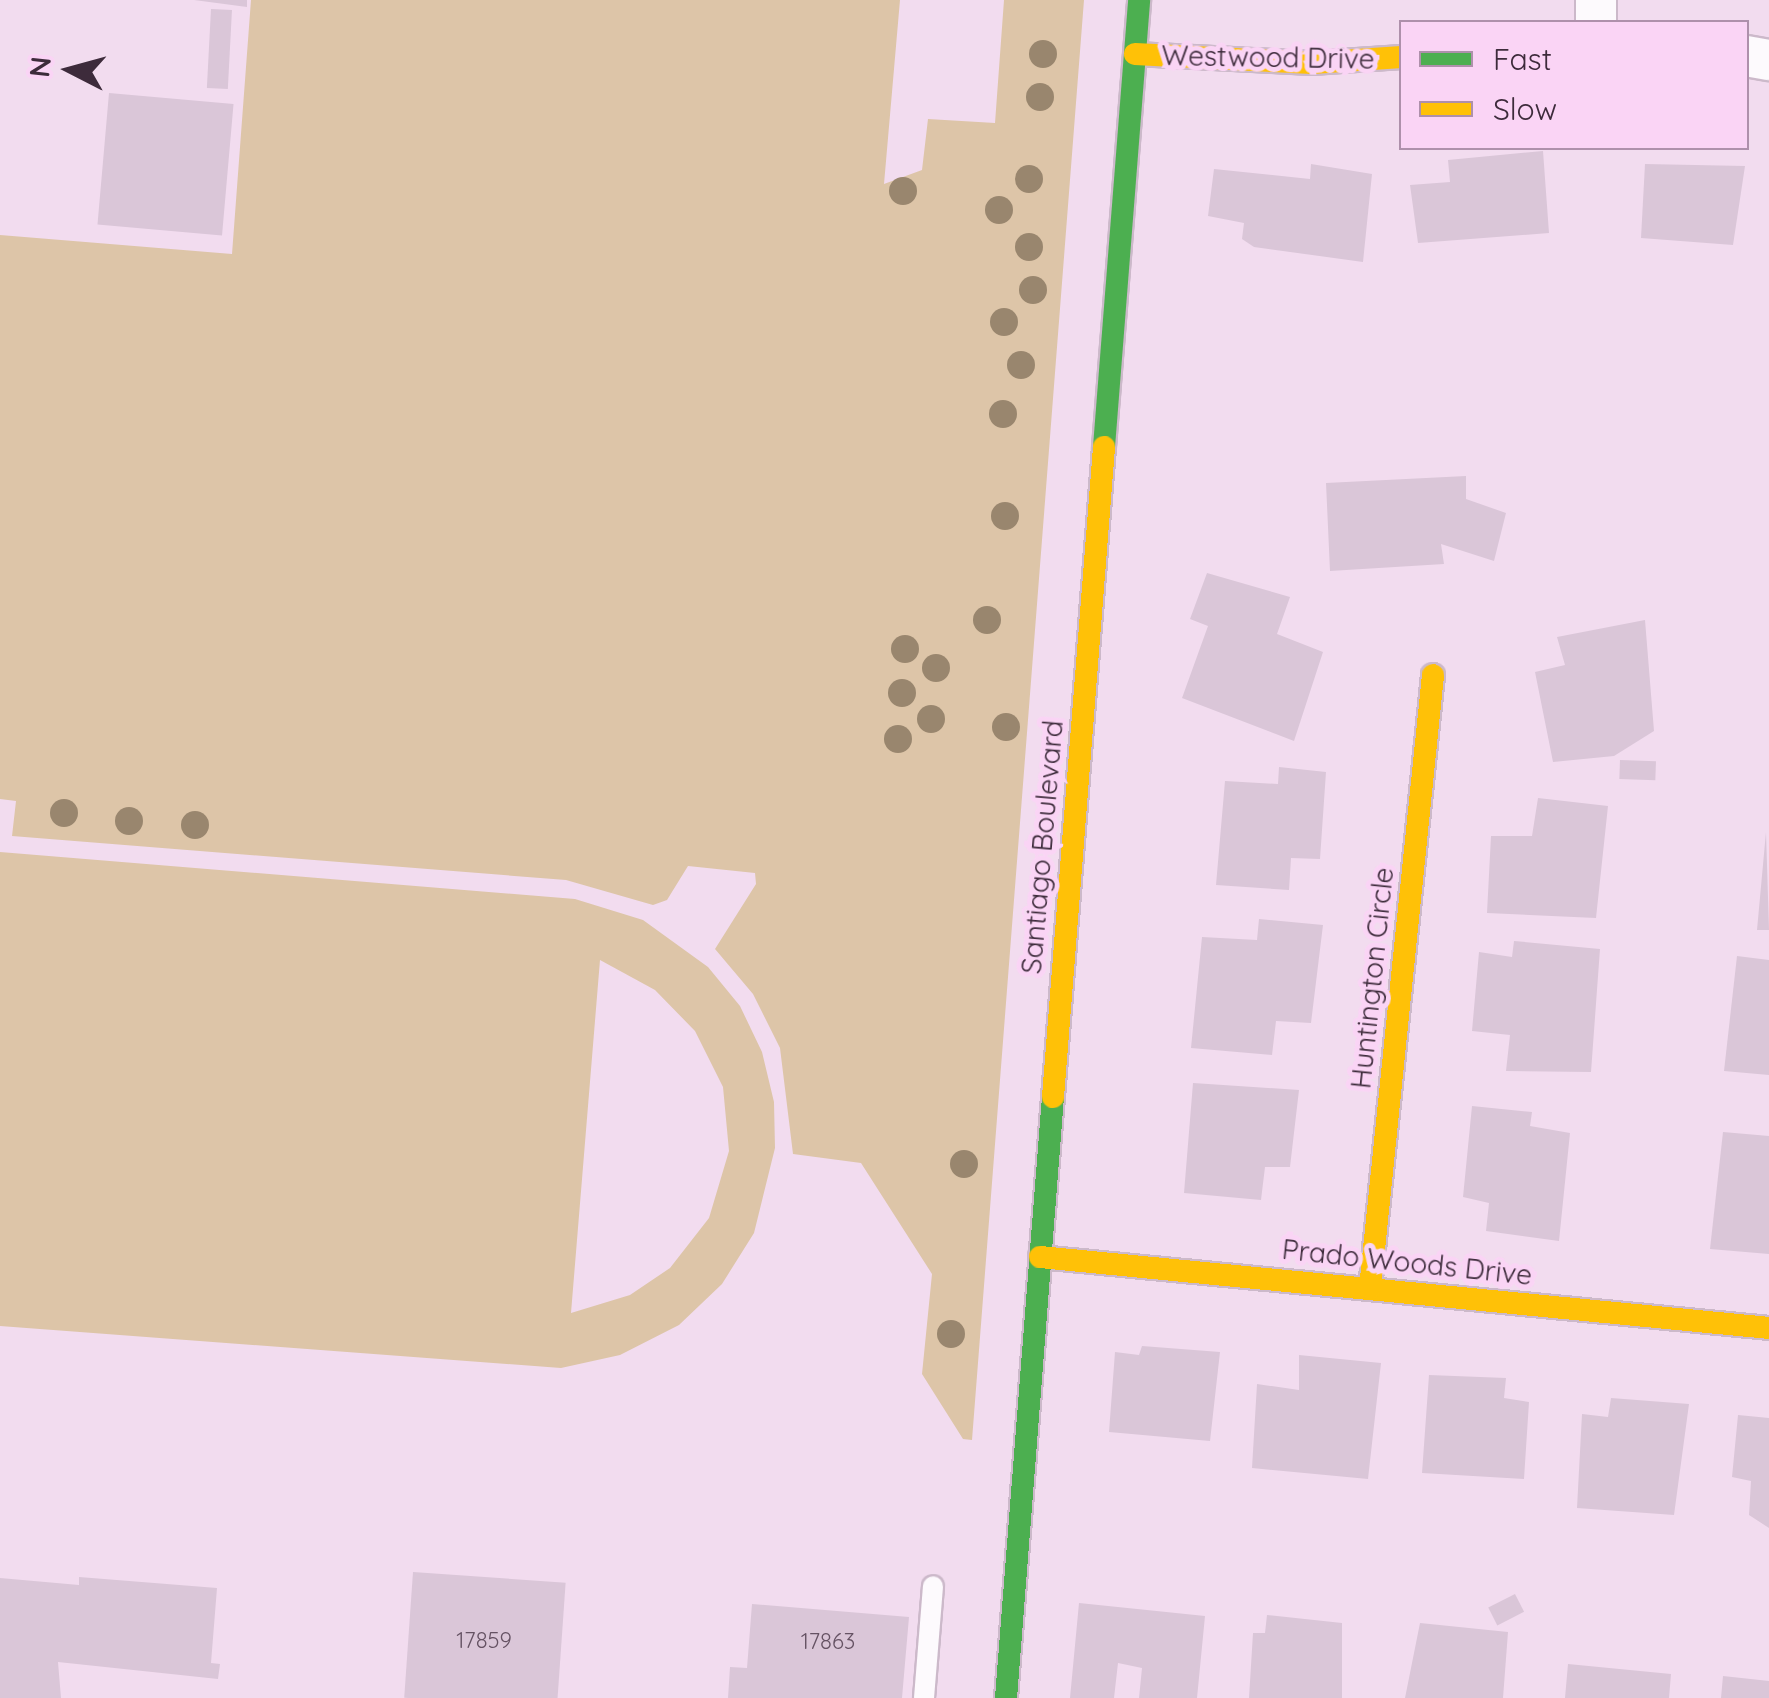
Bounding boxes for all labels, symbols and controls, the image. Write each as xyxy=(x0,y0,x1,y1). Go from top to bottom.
north arrow xyxy=(20,20,120,120)
legend xyxy=(1399,20,1749,150)
street label: Westwood Drive xyxy=(1161,38,1375,76)
text: Fast xyxy=(1493,40,1552,78)
text: N xyxy=(21,55,58,79)
text: Slow xyxy=(1493,90,1557,128)
street label: Santiago Boulevard xyxy=(1014,719,1070,975)
street label: Huntington Circle xyxy=(1344,866,1400,1090)
street label: Prado Woods Drive xyxy=(1280,1232,1534,1292)
house number: 17859 xyxy=(456,1628,512,1654)
house number: 17863 xyxy=(801,1629,855,1655)

